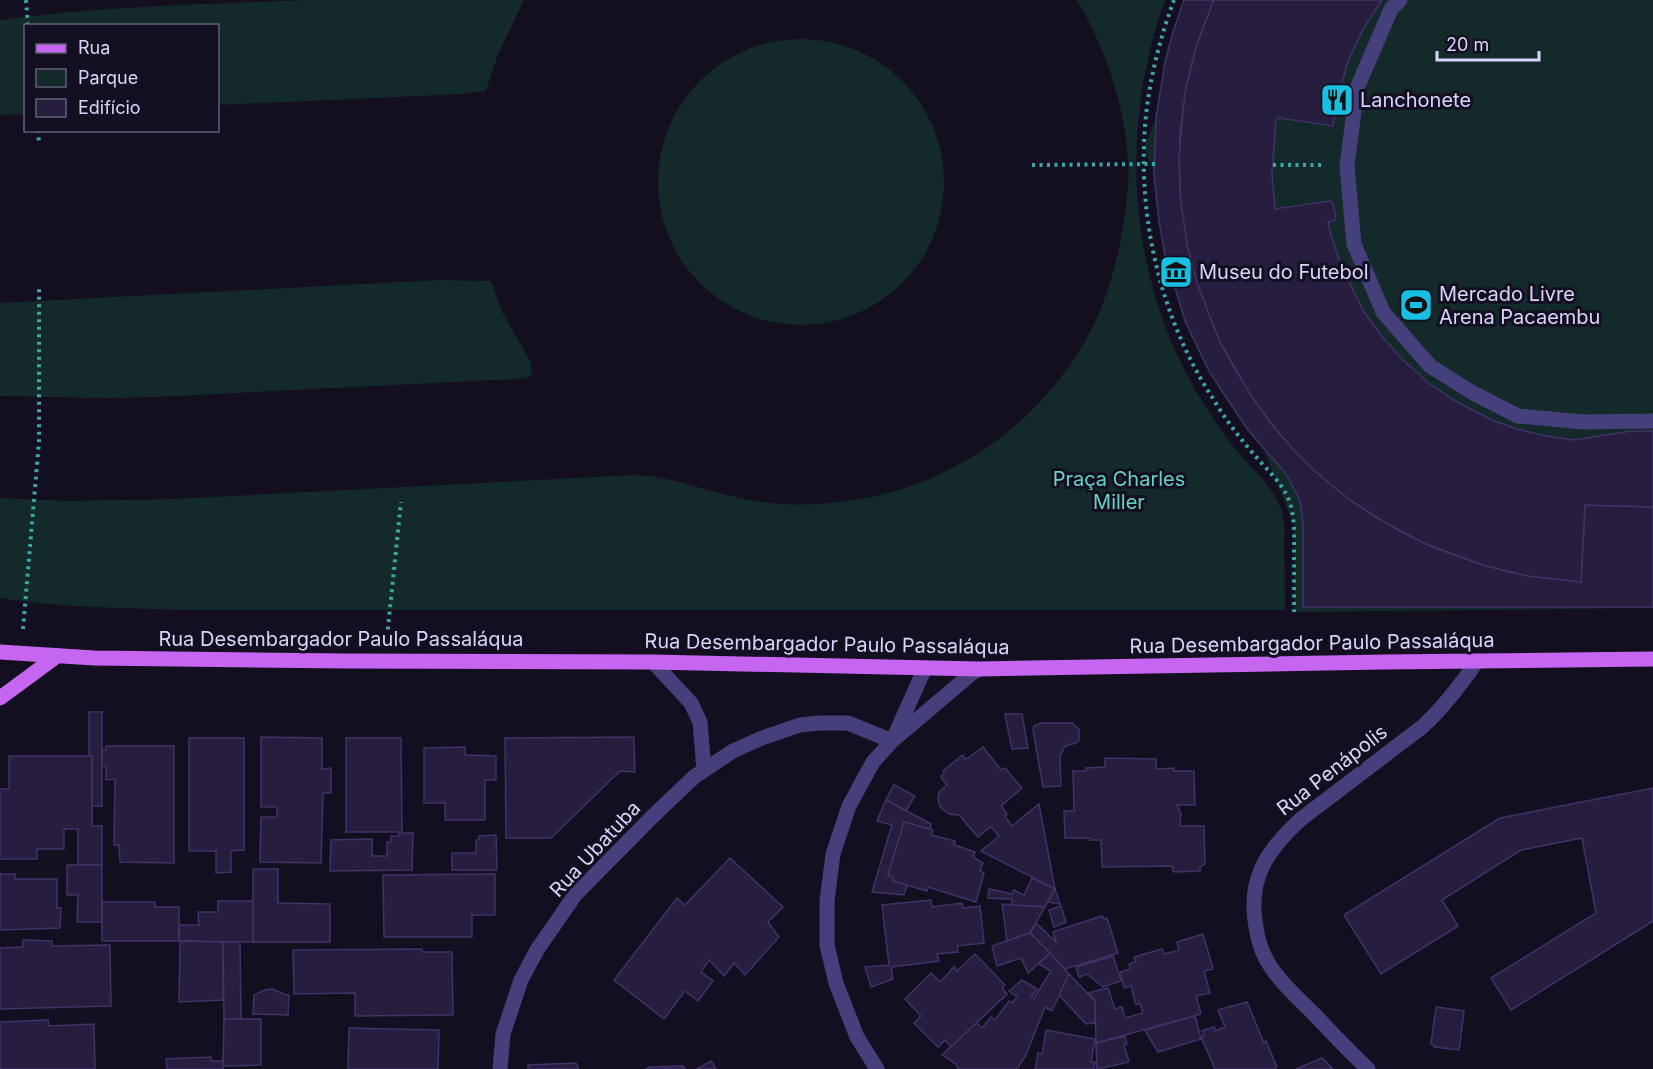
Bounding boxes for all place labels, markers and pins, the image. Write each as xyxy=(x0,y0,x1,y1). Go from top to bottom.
restaurant icon: Lanchonete xyxy=(1319,82,1355,118)
place label: Lanchonete xyxy=(1360,88,1471,112)
museum icon: Museu do Futebol xyxy=(1158,254,1194,290)
place label: Museu do Futebol xyxy=(1199,260,1368,284)
place label: Mercado Livre Arena Pacaembu xyxy=(1439,282,1600,329)
sports icon: Mercado Livre Arena Pacaembu xyxy=(1398,287,1434,323)

